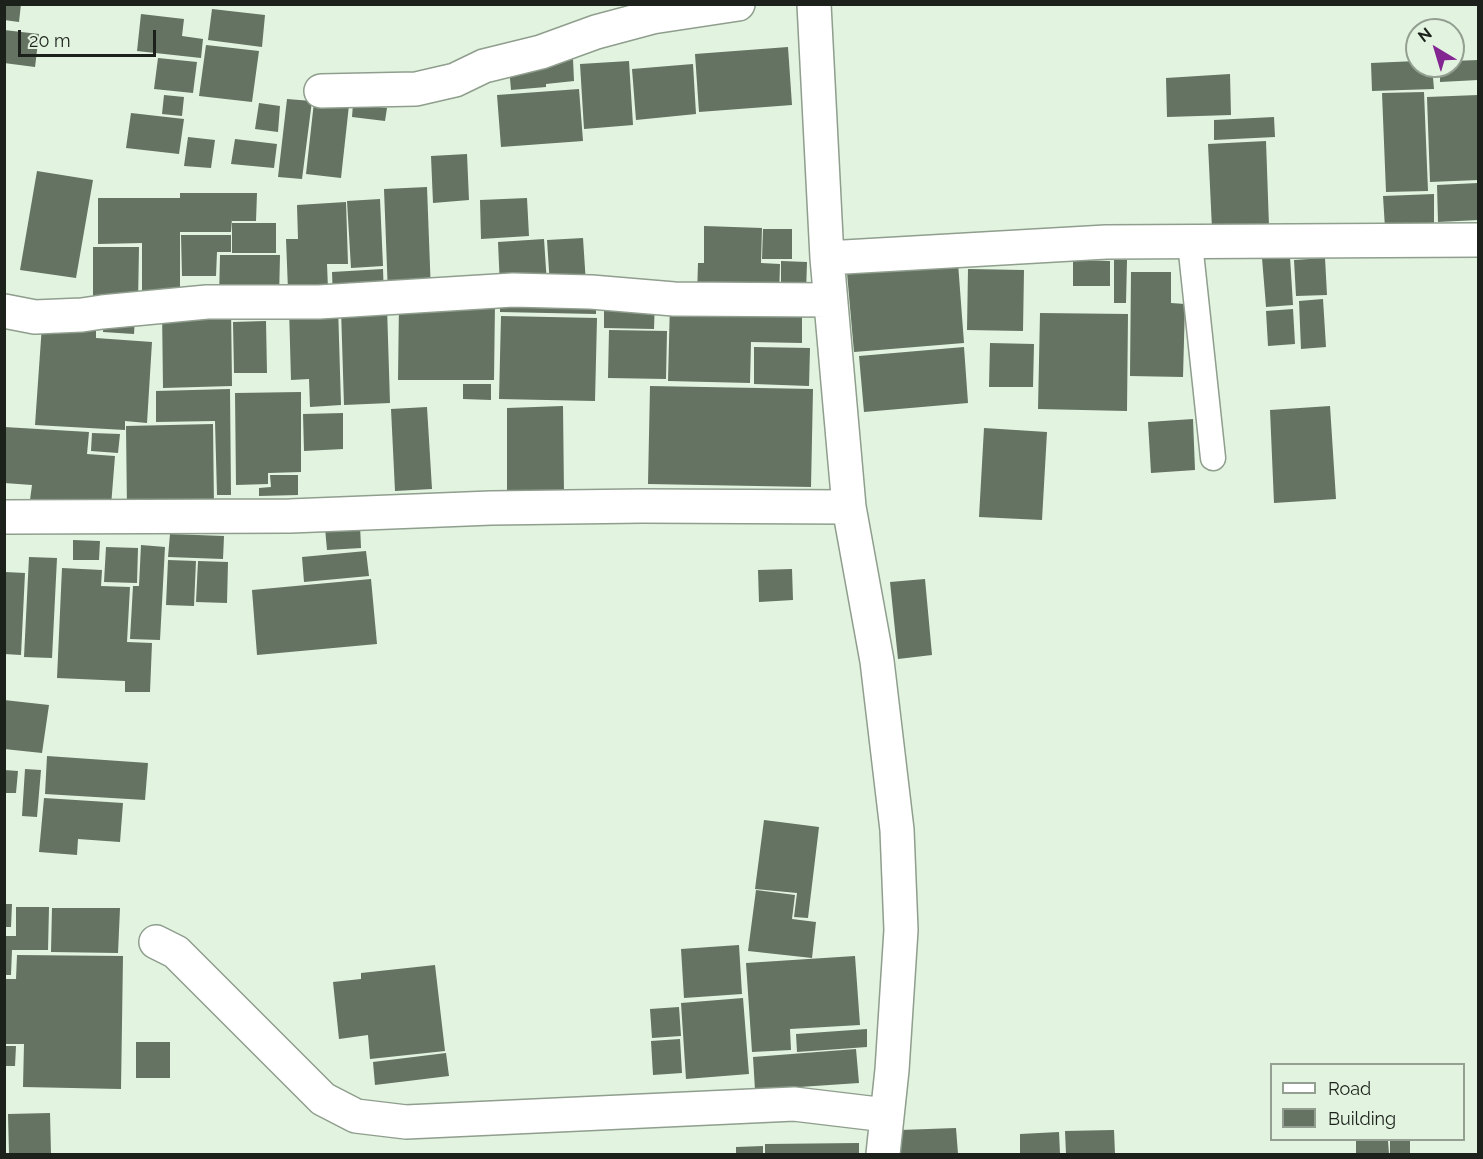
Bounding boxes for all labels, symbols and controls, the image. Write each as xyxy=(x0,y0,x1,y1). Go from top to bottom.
scale bar xyxy=(21,18,159,56)
north arrow xyxy=(1405,18,1465,78)
text: N xyxy=(1414,24,1436,46)
text: 20 m xyxy=(29,30,71,51)
legend xyxy=(1270,1063,1465,1141)
text: Road xyxy=(1328,1078,1371,1099)
text: Building xyxy=(1328,1108,1396,1129)

